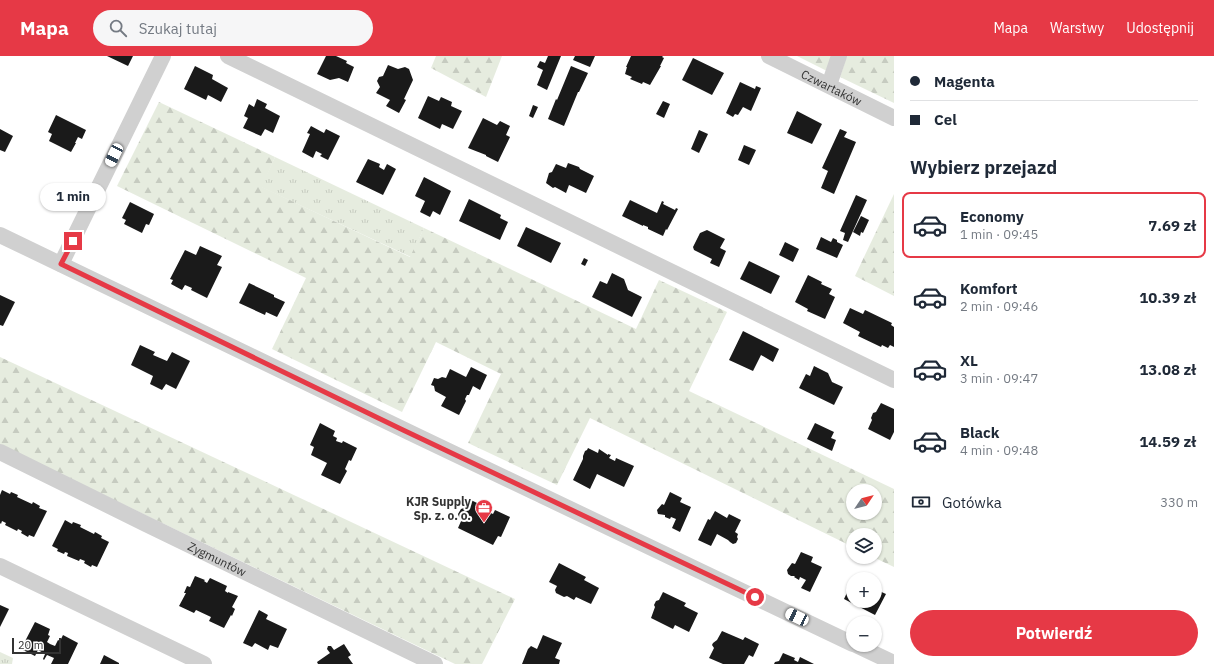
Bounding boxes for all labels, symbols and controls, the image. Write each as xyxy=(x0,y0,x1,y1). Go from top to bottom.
search box xyxy=(93,10,373,46)
text: Mapa xyxy=(20,16,69,40)
icon: search xyxy=(107,17,129,39)
text: Szukaj tutaj xyxy=(139,19,217,38)
text: Mapa xyxy=(993,19,1028,37)
text: Warstwy xyxy=(1050,19,1104,37)
text: Udostępnij xyxy=(1126,19,1194,37)
street label: Czwartaków xyxy=(799,66,864,108)
text: Magenta xyxy=(934,72,995,91)
text: Cel xyxy=(934,110,957,129)
car xyxy=(103,142,125,168)
text: Wybierz przejazd xyxy=(910,156,1057,179)
callout: 1 min xyxy=(40,183,106,211)
text: 1 min xyxy=(56,188,90,205)
icon: car xyxy=(912,207,948,243)
text: Economy xyxy=(960,207,1024,226)
text: 7.69 zł xyxy=(1148,216,1196,235)
text: 1 min · 09:45 xyxy=(960,226,1038,243)
route end xyxy=(64,232,82,250)
icon: car xyxy=(912,279,948,315)
text: Komfort xyxy=(960,279,1018,298)
text: 10.39 zł xyxy=(1139,288,1196,307)
text: 2 min · 09:46 xyxy=(960,298,1038,315)
icon: car xyxy=(912,351,948,387)
text: XL xyxy=(960,351,978,370)
text: 13.08 zł xyxy=(1139,360,1196,379)
text: 3 min · 09:47 xyxy=(960,370,1038,387)
icon: car xyxy=(912,423,948,459)
text: Black xyxy=(960,423,1000,442)
text: 14.59 zł xyxy=(1139,432,1196,451)
text: 4 min · 09:48 xyxy=(960,442,1038,459)
north arrow xyxy=(846,484,882,520)
map controls xyxy=(846,484,882,652)
icon: cash xyxy=(910,491,932,513)
text: Gotówka xyxy=(942,493,1002,512)
place label: KJR Supply Sp. z. o. o. xyxy=(406,494,472,523)
text: 330 m xyxy=(1160,494,1198,511)
office icon: KJR Supply Sp. z. o. o. xyxy=(474,498,494,523)
button: layers xyxy=(846,528,882,564)
street label: Zygmuntów xyxy=(186,538,249,579)
button: + xyxy=(846,572,882,608)
route start xyxy=(746,588,764,606)
car xyxy=(784,606,810,628)
button: Potwierdź xyxy=(910,610,1198,656)
button: − xyxy=(846,616,882,652)
scale bar xyxy=(12,636,61,655)
text: 20 m xyxy=(18,638,43,652)

